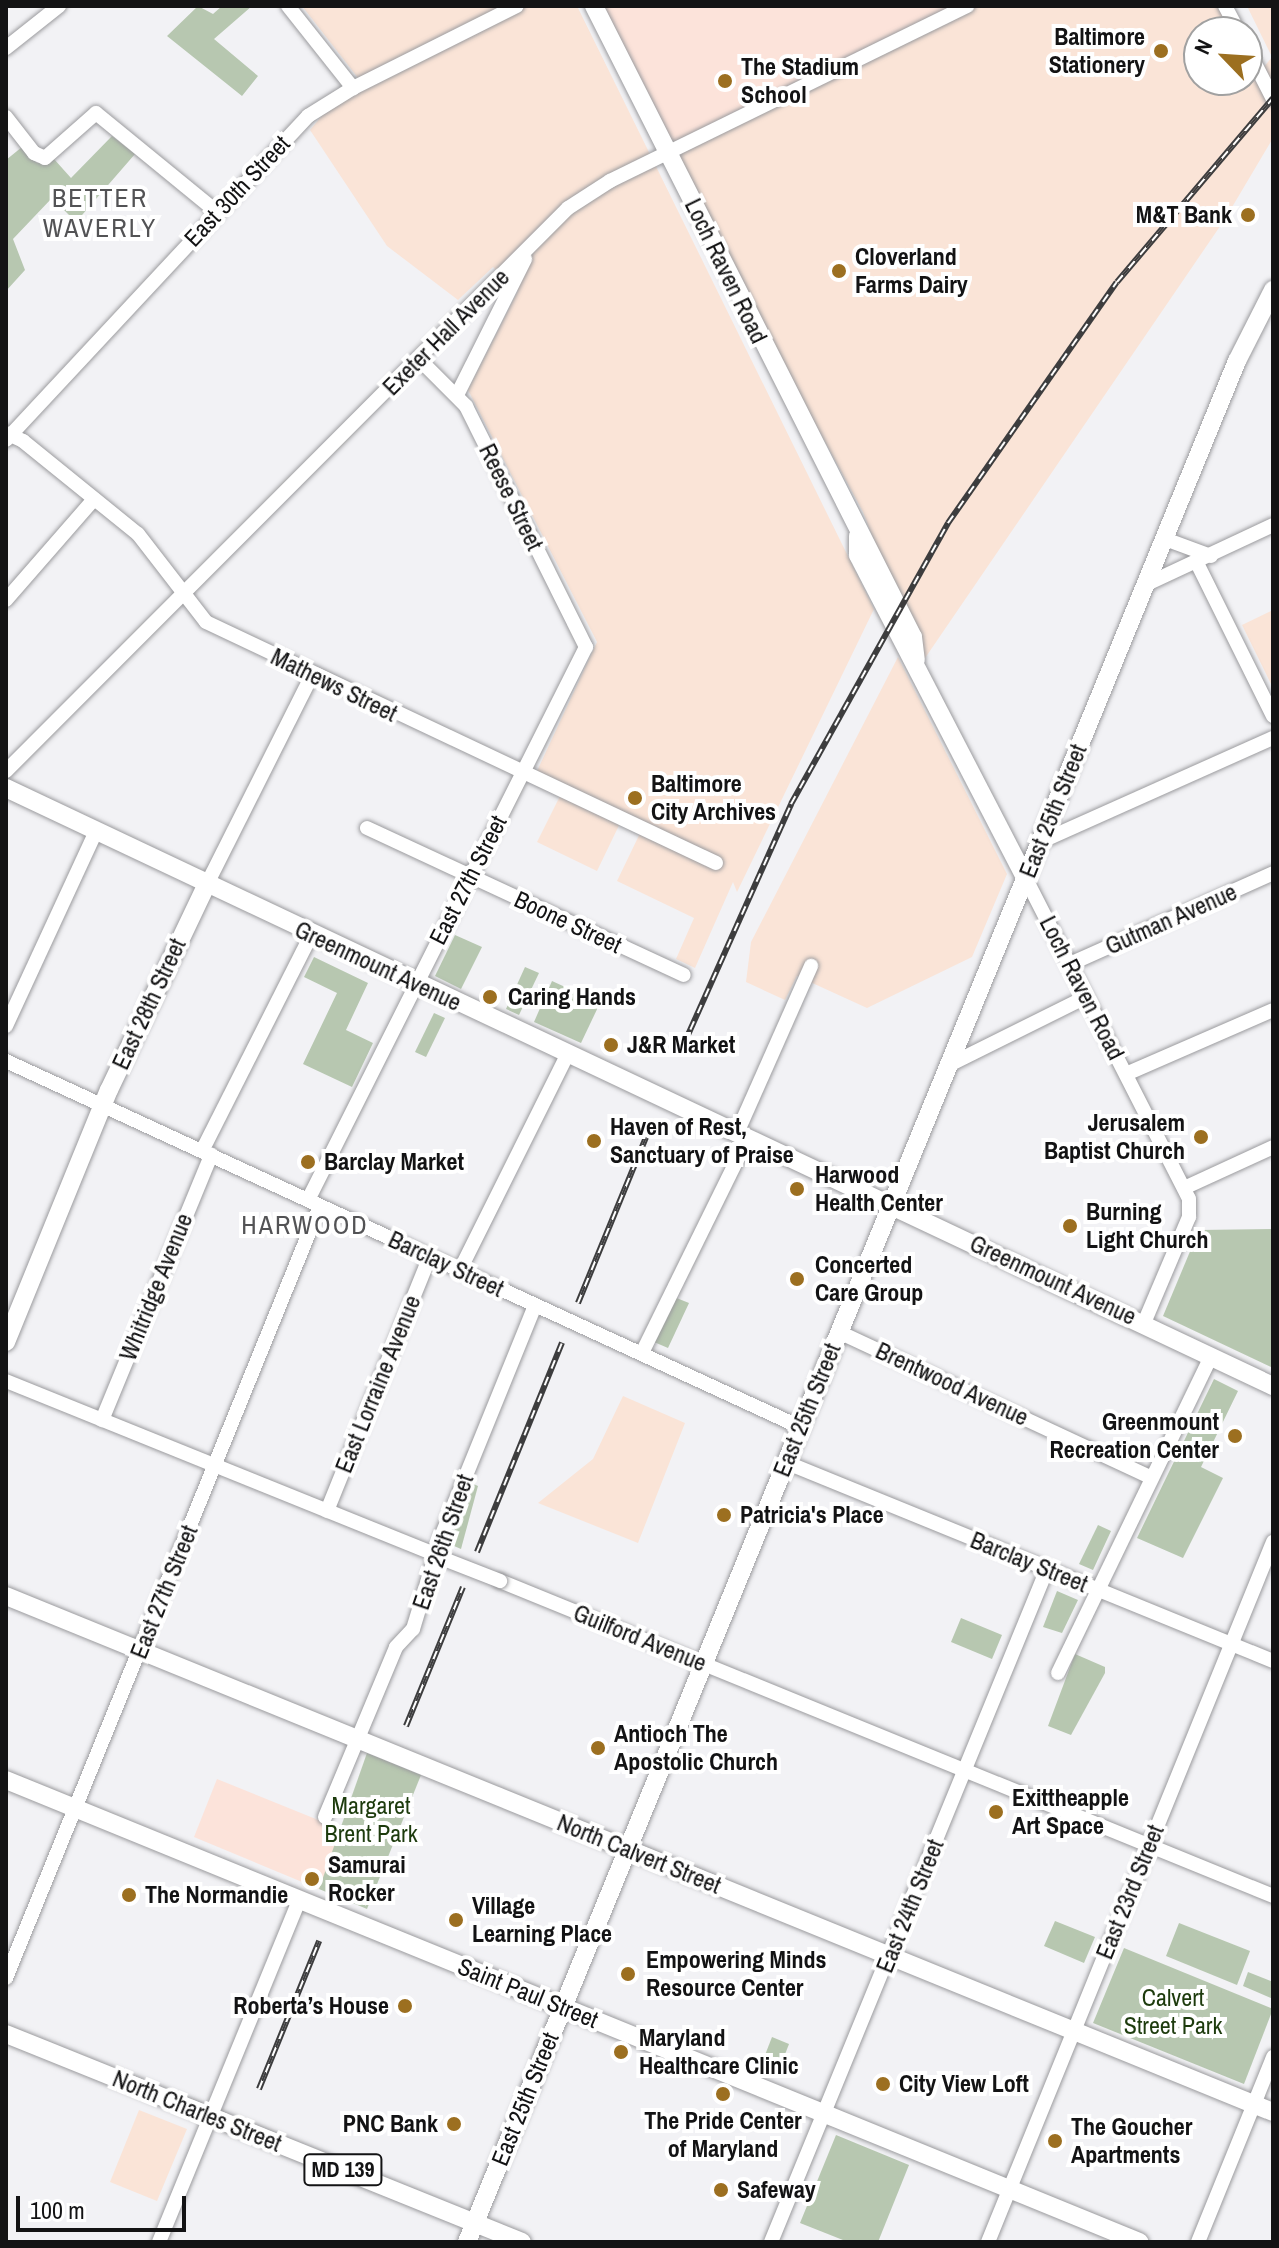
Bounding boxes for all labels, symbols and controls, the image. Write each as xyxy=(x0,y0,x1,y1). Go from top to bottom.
north arrow xyxy=(1183,16,1263,96)
place label: Baltimore Stationery xyxy=(1049,23,1145,79)
text: N xyxy=(1187,34,1219,59)
marker: Baltimore Stationery xyxy=(1152,42,1170,60)
place label: The Stadium School xyxy=(741,53,859,109)
marker: The Stadium School xyxy=(716,72,734,90)
street label: East 30th Street xyxy=(178,130,296,252)
district label: BETTER WAVERLY xyxy=(43,182,157,244)
street label: Loch Raven Road xyxy=(679,194,773,348)
place label: M&T Bank xyxy=(1136,201,1232,229)
marker: M&T Bank xyxy=(1239,206,1257,224)
place label: Cloverland Farms Dairy xyxy=(855,243,968,299)
street label: Exeter Hall Avenue xyxy=(376,262,516,402)
marker: Cloverland Farms Dairy xyxy=(830,262,848,280)
street label: Reese Street xyxy=(473,439,549,555)
street label: Mathews Street xyxy=(266,642,402,728)
street label: East 25th Street xyxy=(1013,740,1093,882)
place label: Baltimore City Archives xyxy=(651,770,777,826)
marker: Baltimore City Archives xyxy=(626,789,644,807)
street label: East 27th Street xyxy=(423,811,513,949)
street label: Gutman Avenue xyxy=(1100,877,1242,961)
street label: Boone Street xyxy=(510,885,626,959)
street label: Loch Raven Road xyxy=(1033,911,1131,1065)
street label: Greenmount Avenue xyxy=(290,915,466,1017)
street label: East 28th Street xyxy=(106,934,192,1074)
place label: Caring Hands xyxy=(508,983,636,1011)
marker: Caring Hands xyxy=(479,986,501,1008)
place label: J&R Market xyxy=(627,1031,735,1059)
marker: J&R Market xyxy=(602,1036,620,1054)
place label: Jerusalem Baptist Church xyxy=(1044,1109,1185,1165)
place label: Haven of Rest, Sanctuary of Praise xyxy=(610,1113,794,1169)
marker: Jerusalem Baptist Church xyxy=(1192,1128,1210,1146)
marker: Haven of Rest, Sanctuary of Praise xyxy=(585,1132,603,1150)
place label: Barclay Market xyxy=(324,1148,464,1176)
marker: Barclay Market xyxy=(299,1153,317,1171)
place label: Harwood Health Center xyxy=(815,1161,943,1217)
marker: Harwood Health Center xyxy=(786,1178,808,1200)
place label: Burning Light Church xyxy=(1086,1198,1208,1254)
street label: Whitridge Avenue xyxy=(113,1209,199,1365)
district label: HARWOOD xyxy=(241,1209,369,1241)
marker: Burning Light Church xyxy=(1061,1217,1079,1235)
street label: Barclay Street xyxy=(384,1225,508,1303)
street label: Greenmount Avenue xyxy=(965,1229,1141,1331)
place label: Concerted Care Group xyxy=(815,1251,923,1307)
marker: Concerted Care Group xyxy=(786,1268,808,1290)
street label: East Lorraine Avenue xyxy=(329,1291,427,1477)
street label: Brentwood Avenue xyxy=(871,1336,1033,1432)
street label: East 25th Street xyxy=(767,1339,847,1481)
place label: Greenmount Recreation Center xyxy=(1049,1408,1219,1464)
marker: Greenmount Recreation Center xyxy=(1226,1427,1244,1445)
street label: East 26th Street xyxy=(406,1471,480,1613)
place label: Patricia's Place xyxy=(740,1501,884,1529)
marker: Patricia's Place xyxy=(715,1506,733,1524)
street label: East 27th Street xyxy=(124,1521,204,1663)
street label: Barclay Street xyxy=(966,1525,1092,1599)
street label: Guilford Avenue xyxy=(569,1598,711,1678)
place label: Antioch The Apostolic Church xyxy=(614,1720,778,1776)
marker: Antioch The Apostolic Church xyxy=(589,1739,607,1757)
place label: Exittheapple Art Space xyxy=(1012,1784,1129,1840)
park label: Margaret Brent Park xyxy=(325,1792,417,1848)
marker: Exittheapple Art Space xyxy=(987,1803,1005,1821)
street label: North Calvert Street xyxy=(553,1808,725,1900)
street label: East 23rd Street xyxy=(1090,1821,1170,1963)
street label: East 24th Street xyxy=(870,1835,950,1977)
place label: Samurai Rocker xyxy=(328,1851,406,1907)
marker: Samurai Rocker xyxy=(303,1870,321,1888)
place label: The Normandie xyxy=(145,1881,288,1909)
marker: The Normandie xyxy=(120,1886,138,1904)
place label: Village Learning Place xyxy=(472,1892,612,1948)
marker: Village Learning Place xyxy=(447,1911,465,1929)
place label: Empowering Minds Resource Center xyxy=(646,1946,826,2002)
street label: Saint Paul Street xyxy=(454,1952,602,2034)
marker: Empowering Minds Resource Center xyxy=(617,1963,639,1985)
park label: Calvert Street Park xyxy=(1124,1984,1222,2040)
place label: Roberta’s House xyxy=(233,1992,389,2020)
marker: Roberta’s House xyxy=(396,1997,414,2015)
place label: Maryland Healthcare Clinic xyxy=(639,2024,799,2080)
street label: East 25th Street xyxy=(485,2028,565,2170)
marker: Maryland Healthcare Clinic xyxy=(610,2041,632,2063)
street label: North Charles Street xyxy=(108,2064,286,2158)
place label: City View Loft xyxy=(899,2070,1029,2098)
marker: City View Loft xyxy=(874,2075,892,2093)
marker: The Pride Center of Maryland xyxy=(714,2085,732,2103)
place label: The Pride Center of Maryland xyxy=(644,2107,802,2163)
place label: PNC Bank xyxy=(343,2110,438,2138)
place label: The Goucher Apartments xyxy=(1071,2113,1192,2169)
marker: PNC Bank xyxy=(445,2115,463,2133)
marker: The Goucher Apartments xyxy=(1046,2132,1064,2150)
road number: MD 139 xyxy=(303,2152,383,2188)
place label: Safeway xyxy=(737,2176,816,2204)
scale bar xyxy=(20,2180,190,2230)
marker: Safeway xyxy=(712,2181,730,2199)
text: 100 m xyxy=(30,2194,85,2226)

